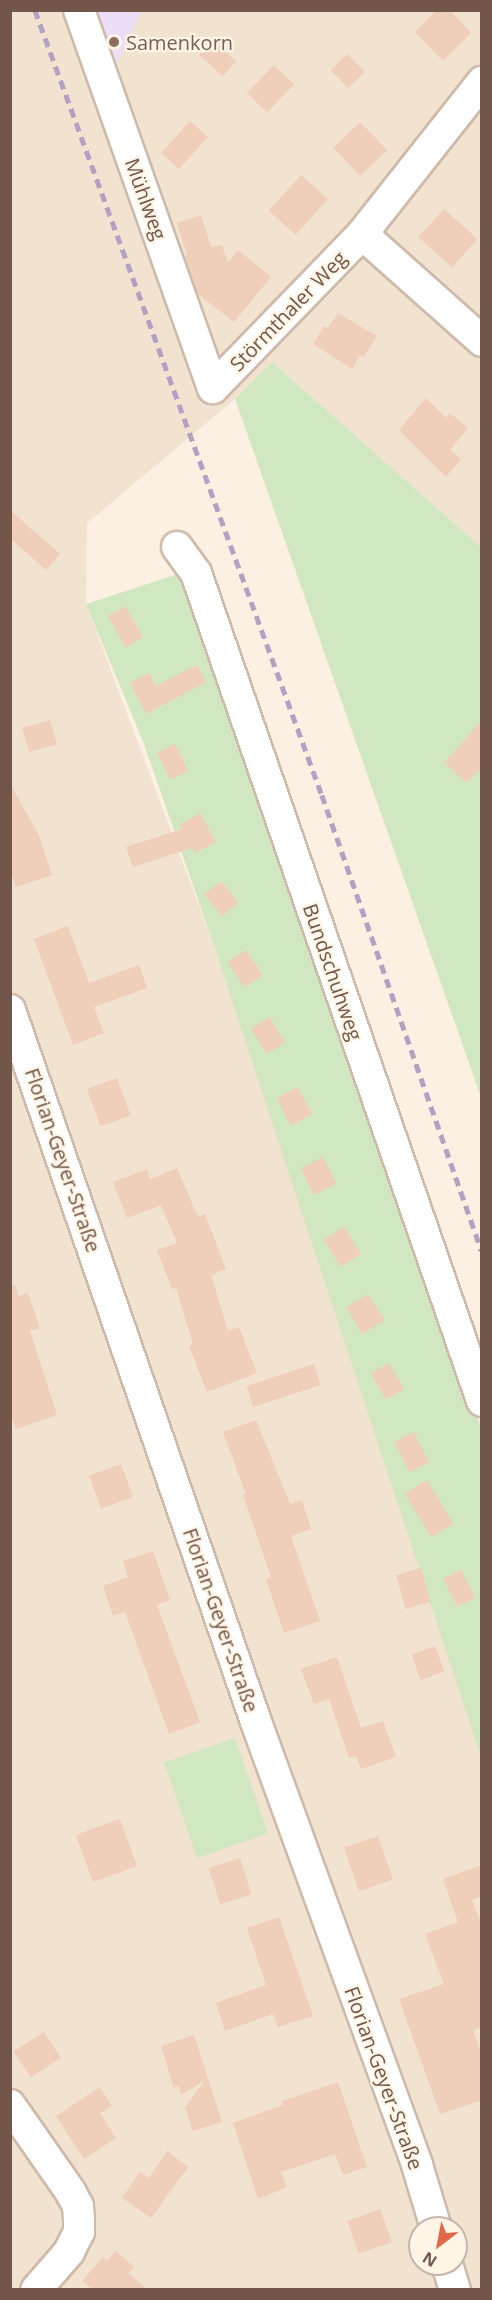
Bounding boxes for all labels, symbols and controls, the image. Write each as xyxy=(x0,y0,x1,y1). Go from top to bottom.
place label: Samenkorn xyxy=(126,30,233,54)
marker: Samenkorn xyxy=(107,35,121,49)
street label: Mühlweg xyxy=(120,155,172,243)
street label: Störmthaler Weg xyxy=(225,246,351,376)
street label: Bundschuhweg xyxy=(298,900,368,1044)
street label: Florian-Geyer-Straße xyxy=(20,1065,106,1255)
street label: Florian-Geyer-Straße xyxy=(178,1525,264,1715)
street label: Florian-Geyer-Straße xyxy=(340,1983,428,2173)
north arrow xyxy=(408,2216,468,2276)
text: N xyxy=(418,2247,441,2272)

